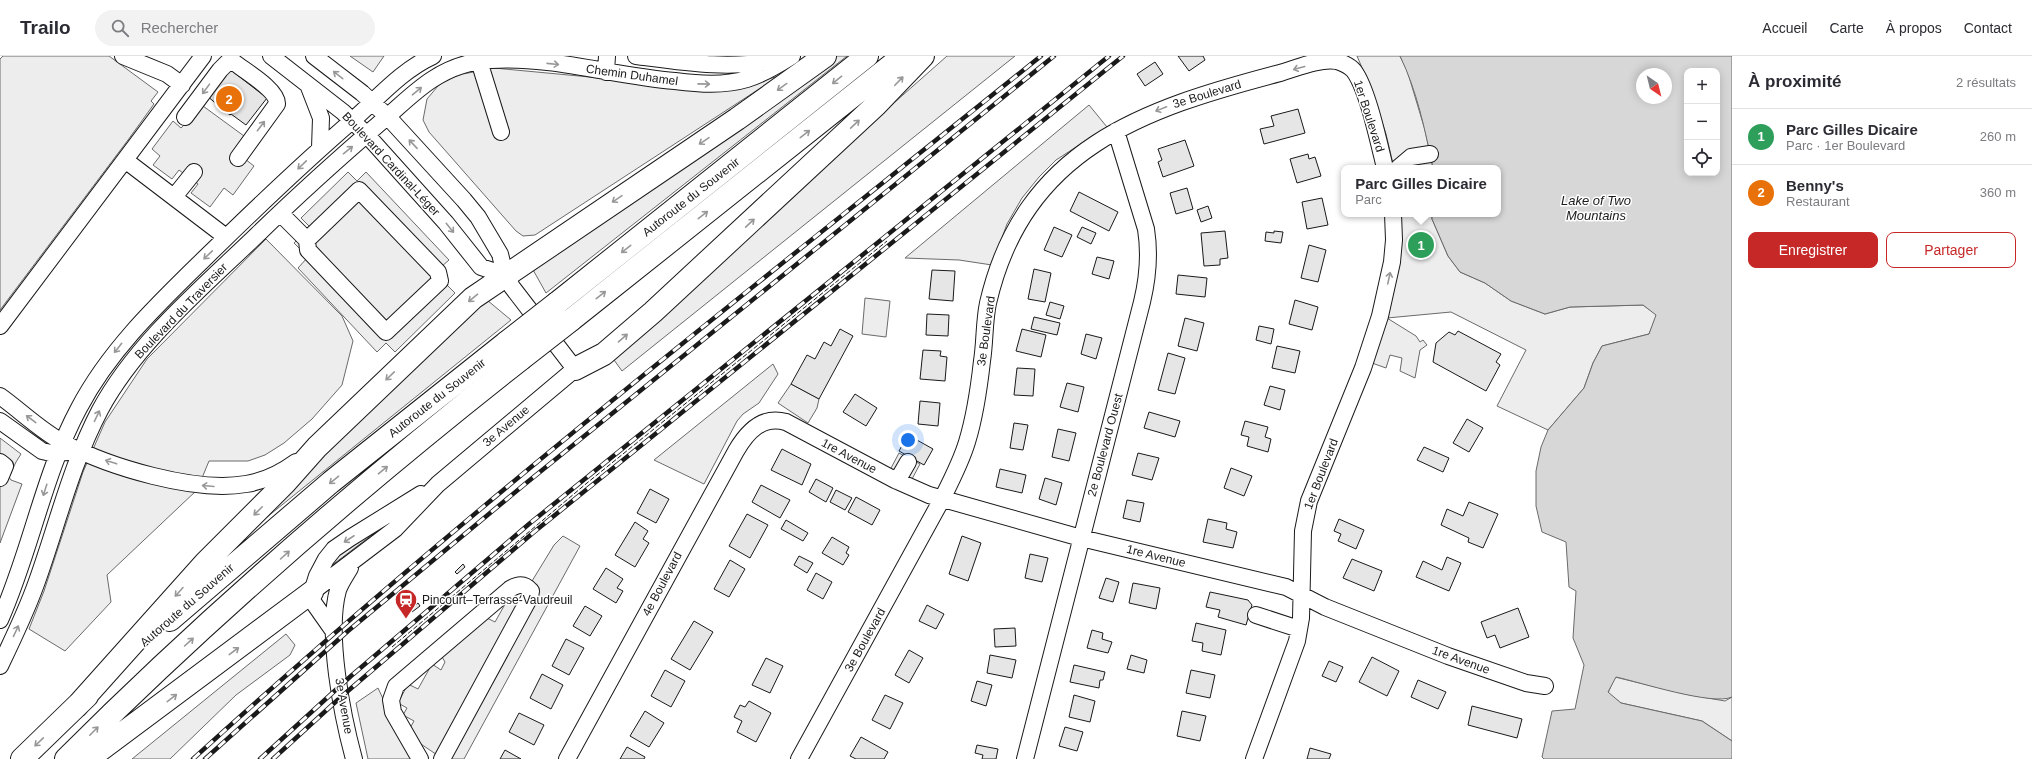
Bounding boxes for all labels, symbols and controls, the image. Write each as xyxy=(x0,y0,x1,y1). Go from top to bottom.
search box xyxy=(95,10,375,46)
text: Trailo xyxy=(20,17,71,38)
icon: search xyxy=(109,17,131,39)
text: Rechercher xyxy=(141,19,218,36)
text: Accueil xyxy=(1762,20,1807,36)
text: Carte xyxy=(1829,20,1864,36)
text: À propos xyxy=(1886,20,1942,36)
text: Contact xyxy=(1964,20,2012,36)
one-way arrow xyxy=(546,60,559,68)
street label: Chemin Duhamel xyxy=(585,62,679,88)
one-way arrow xyxy=(1292,64,1305,72)
north arrow xyxy=(1636,68,1672,104)
map controls xyxy=(1684,68,1720,176)
button: + xyxy=(1684,68,1720,104)
one-way arrow xyxy=(332,70,343,79)
text: À proximité xyxy=(1748,72,1842,91)
text: 2 résultats xyxy=(1956,75,2016,90)
one-way arrow xyxy=(831,76,842,85)
one-way arrow xyxy=(895,76,904,86)
street label: 3e Boulevard xyxy=(1171,77,1243,111)
street label: 1er Boulevard xyxy=(1351,78,1387,154)
one-way arrow xyxy=(697,80,710,87)
one-way arrow xyxy=(202,83,210,94)
one-way arrow xyxy=(777,83,788,91)
pin: 2 xyxy=(216,84,242,114)
one-way arrow xyxy=(412,87,422,96)
button: − xyxy=(1684,104,1720,140)
one-way arrow xyxy=(1155,106,1167,114)
street label: Boulevard Cardinal-Léger xyxy=(339,109,443,219)
one-way arrow xyxy=(257,120,265,131)
one-way arrow xyxy=(850,120,860,129)
text: Parc Gilles Dicaire xyxy=(1786,121,1918,138)
text: 1 xyxy=(1757,129,1765,144)
text: 260 m xyxy=(1980,129,2016,144)
one-way arrow xyxy=(799,130,810,138)
one-way arrow xyxy=(699,137,710,145)
text: Parc · 1er Boulevard xyxy=(1786,138,1905,153)
one-way arrow xyxy=(409,139,418,149)
button: locate xyxy=(1684,140,1720,176)
one-way arrow xyxy=(342,146,353,154)
street label: Autoroute du Souvenir xyxy=(640,155,742,239)
one-way arrow xyxy=(297,160,307,170)
popup xyxy=(1341,165,1501,217)
text: Parc Gilles Dicaire xyxy=(1355,175,1487,192)
text: Benny's xyxy=(1786,177,1844,194)
text: 2 xyxy=(1757,185,1765,200)
text: 360 m xyxy=(1980,185,2016,200)
text: Parc xyxy=(1355,192,1382,207)
water label: Lake of Two Mountains xyxy=(1561,193,1631,223)
text: Restaurant xyxy=(1786,194,1850,209)
one-way arrow xyxy=(612,195,623,203)
one-way arrow xyxy=(697,210,708,219)
one-way arrow xyxy=(745,218,755,227)
one-way arrow xyxy=(446,223,455,234)
pin: 1 xyxy=(1408,230,1434,260)
button: Enregistrer xyxy=(1748,232,1878,268)
button: Partager xyxy=(1886,232,2016,268)
one-way arrow xyxy=(620,244,631,253)
one-way arrow xyxy=(203,250,213,260)
street label: Boulevard du Traversier xyxy=(132,260,230,362)
one-way arrow xyxy=(1385,271,1393,284)
one-way arrow xyxy=(596,291,607,300)
one-way arrow xyxy=(468,294,479,303)
street label: 3e Boulevard xyxy=(974,295,998,367)
one-way arrow xyxy=(617,334,628,343)
one-way arrow xyxy=(114,343,123,354)
street label: Autoroute du Souvenir xyxy=(386,356,488,440)
one-way arrow xyxy=(385,372,395,381)
street label: 2e Boulevard Ouest xyxy=(1085,391,1126,498)
street label: 3e Avenue xyxy=(480,402,532,450)
one-way arrow xyxy=(94,410,101,422)
one-way arrow xyxy=(26,415,37,423)
your location xyxy=(898,430,918,450)
street label: 1re Avenue xyxy=(819,436,879,477)
street label: 1er Boulevard xyxy=(1301,437,1341,511)
one-way arrow xyxy=(105,458,118,465)
one-way arrow xyxy=(378,465,389,474)
one-way arrow xyxy=(329,475,340,484)
one-way arrow xyxy=(202,482,215,489)
one-way arrow xyxy=(41,483,48,496)
one-way arrow xyxy=(253,506,263,516)
one-way arrow xyxy=(343,535,355,543)
street label: 1re Avenue xyxy=(1125,542,1187,570)
street label: 4e Boulevard xyxy=(639,549,685,619)
one-way arrow xyxy=(280,551,290,560)
street label: Autoroute du Souvenir xyxy=(137,561,237,649)
one-way arrow xyxy=(174,587,184,597)
station icon: Pincourt–Terrasse-Vaudreuil xyxy=(393,587,419,620)
place label: Pincourt–Terrasse-Vaudreuil xyxy=(422,593,573,607)
street label: 3e Boulevard xyxy=(842,606,888,674)
one-way arrow xyxy=(13,625,21,637)
one-way arrow xyxy=(183,638,194,647)
street label: 1re Avenue xyxy=(1430,643,1492,677)
one-way arrow xyxy=(229,646,240,655)
street label: 3e Avenue xyxy=(332,677,356,735)
one-way arrow xyxy=(166,694,177,702)
one-way arrow xyxy=(89,727,99,736)
one-way arrow xyxy=(34,737,44,747)

